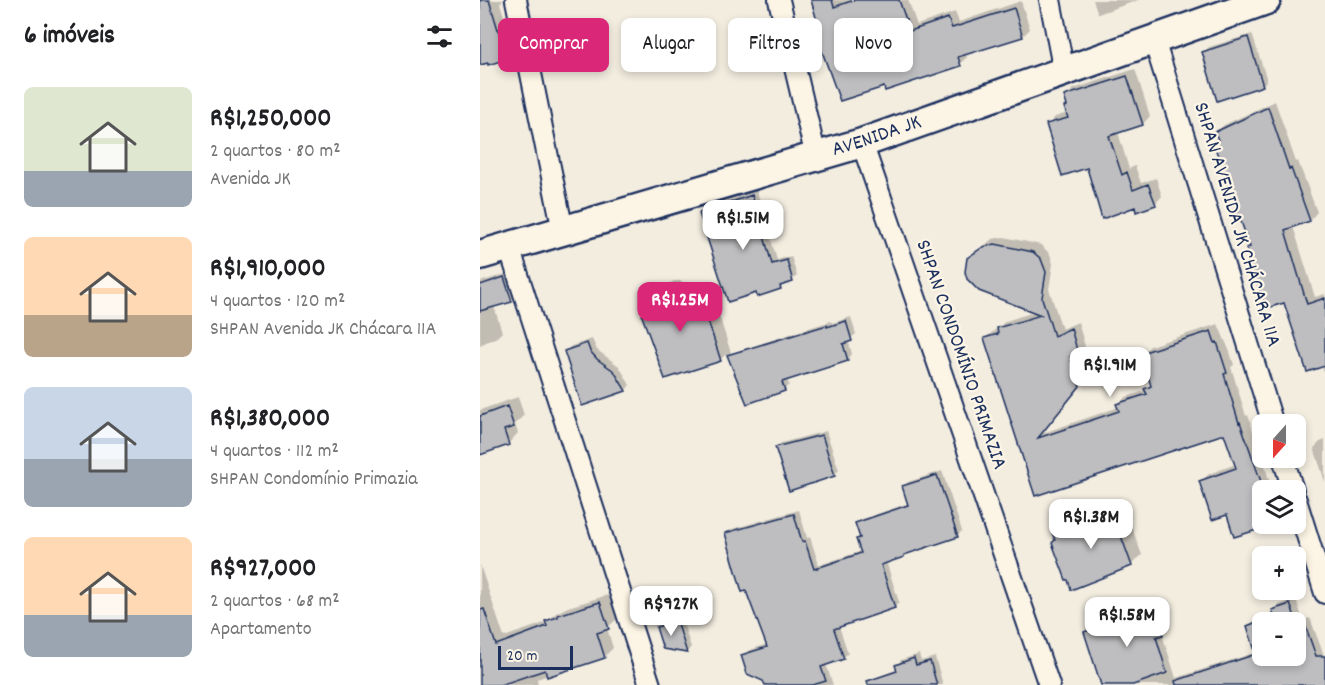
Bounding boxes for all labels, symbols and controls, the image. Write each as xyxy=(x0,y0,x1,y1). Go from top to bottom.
text: 6 imóveis xyxy=(24,18,115,55)
chip: Comprar xyxy=(498,18,609,72)
chip: Alugar xyxy=(621,18,716,72)
chip: Filtros xyxy=(728,18,822,72)
chip: Novo xyxy=(834,18,913,72)
icon: filters xyxy=(423,20,456,53)
street label: SHPAN AVENIDA JK CHÁCARA 11A xyxy=(1184,99,1288,351)
text: R$1,250,000 xyxy=(210,101,332,138)
street label: AVENIDA JK xyxy=(829,108,926,166)
icon: home xyxy=(72,111,144,183)
text: 2 quartos · 80 m² xyxy=(210,138,341,166)
text: Avenida JK xyxy=(210,166,291,194)
pin: R$1.51M xyxy=(688,200,798,251)
text: R$1.51M xyxy=(717,205,769,233)
street label: SHPAN CONDOMÍNIO PRIMAZIA xyxy=(907,236,1013,474)
text: R$1,910,000 xyxy=(210,251,326,288)
icon: home xyxy=(72,261,144,333)
pin: R$1.25M xyxy=(625,282,735,333)
text: R$1.25M xyxy=(651,287,709,315)
text: 4 quartos · 120 m² xyxy=(210,288,345,316)
text: SHPAN Avenida JK Chácara 11A xyxy=(210,316,436,344)
pin: R$1.91M xyxy=(1055,347,1165,398)
text: R$1.91M xyxy=(1084,352,1136,380)
text: R$1,380,000 xyxy=(210,401,330,438)
icon: home xyxy=(72,411,144,483)
north arrow xyxy=(1252,414,1306,468)
map controls xyxy=(1252,414,1306,666)
text: 4 quartos · 112 m² xyxy=(210,438,339,466)
text: SHPAN Condomínio Primazia xyxy=(210,466,418,494)
button: layers xyxy=(1252,480,1306,534)
pin: R$1.38M xyxy=(1036,499,1146,550)
text: R$1.38M xyxy=(1063,504,1119,532)
button: + xyxy=(1252,546,1306,600)
text: R$927,000 xyxy=(210,551,317,588)
icon: home xyxy=(72,561,144,633)
pin: R$927K xyxy=(622,586,720,637)
text: 2 quartos · 68 m² xyxy=(210,588,340,616)
text: R$927K xyxy=(644,591,698,619)
pin: R$1.58M xyxy=(1072,597,1182,648)
text: R$1.58M xyxy=(1099,602,1155,630)
button: − xyxy=(1252,612,1306,666)
text: Apartamento xyxy=(210,616,312,644)
scale bar xyxy=(498,643,573,670)
text: 20 m xyxy=(507,645,537,668)

